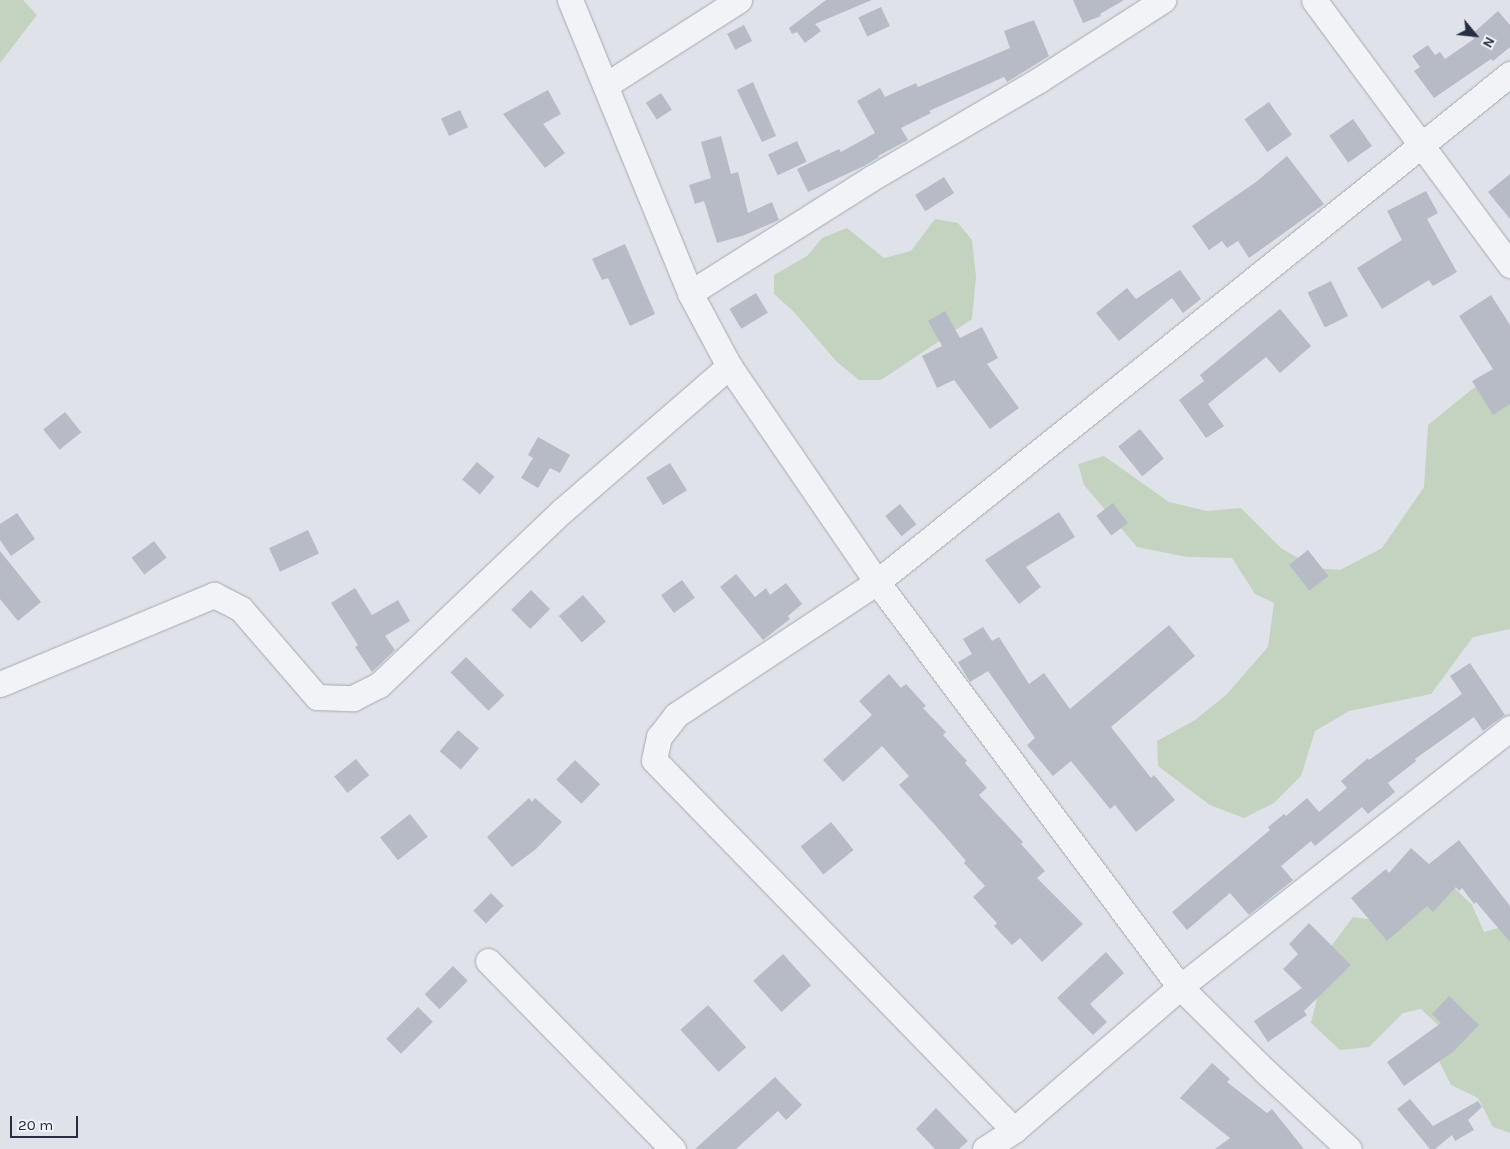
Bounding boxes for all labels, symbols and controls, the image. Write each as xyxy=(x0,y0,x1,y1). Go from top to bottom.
north arrow xyxy=(1450,10,1500,60)
text: N xyxy=(1479,34,1499,51)
scale bar xyxy=(12,1106,80,1138)
text: 20 m xyxy=(18,1116,53,1134)

